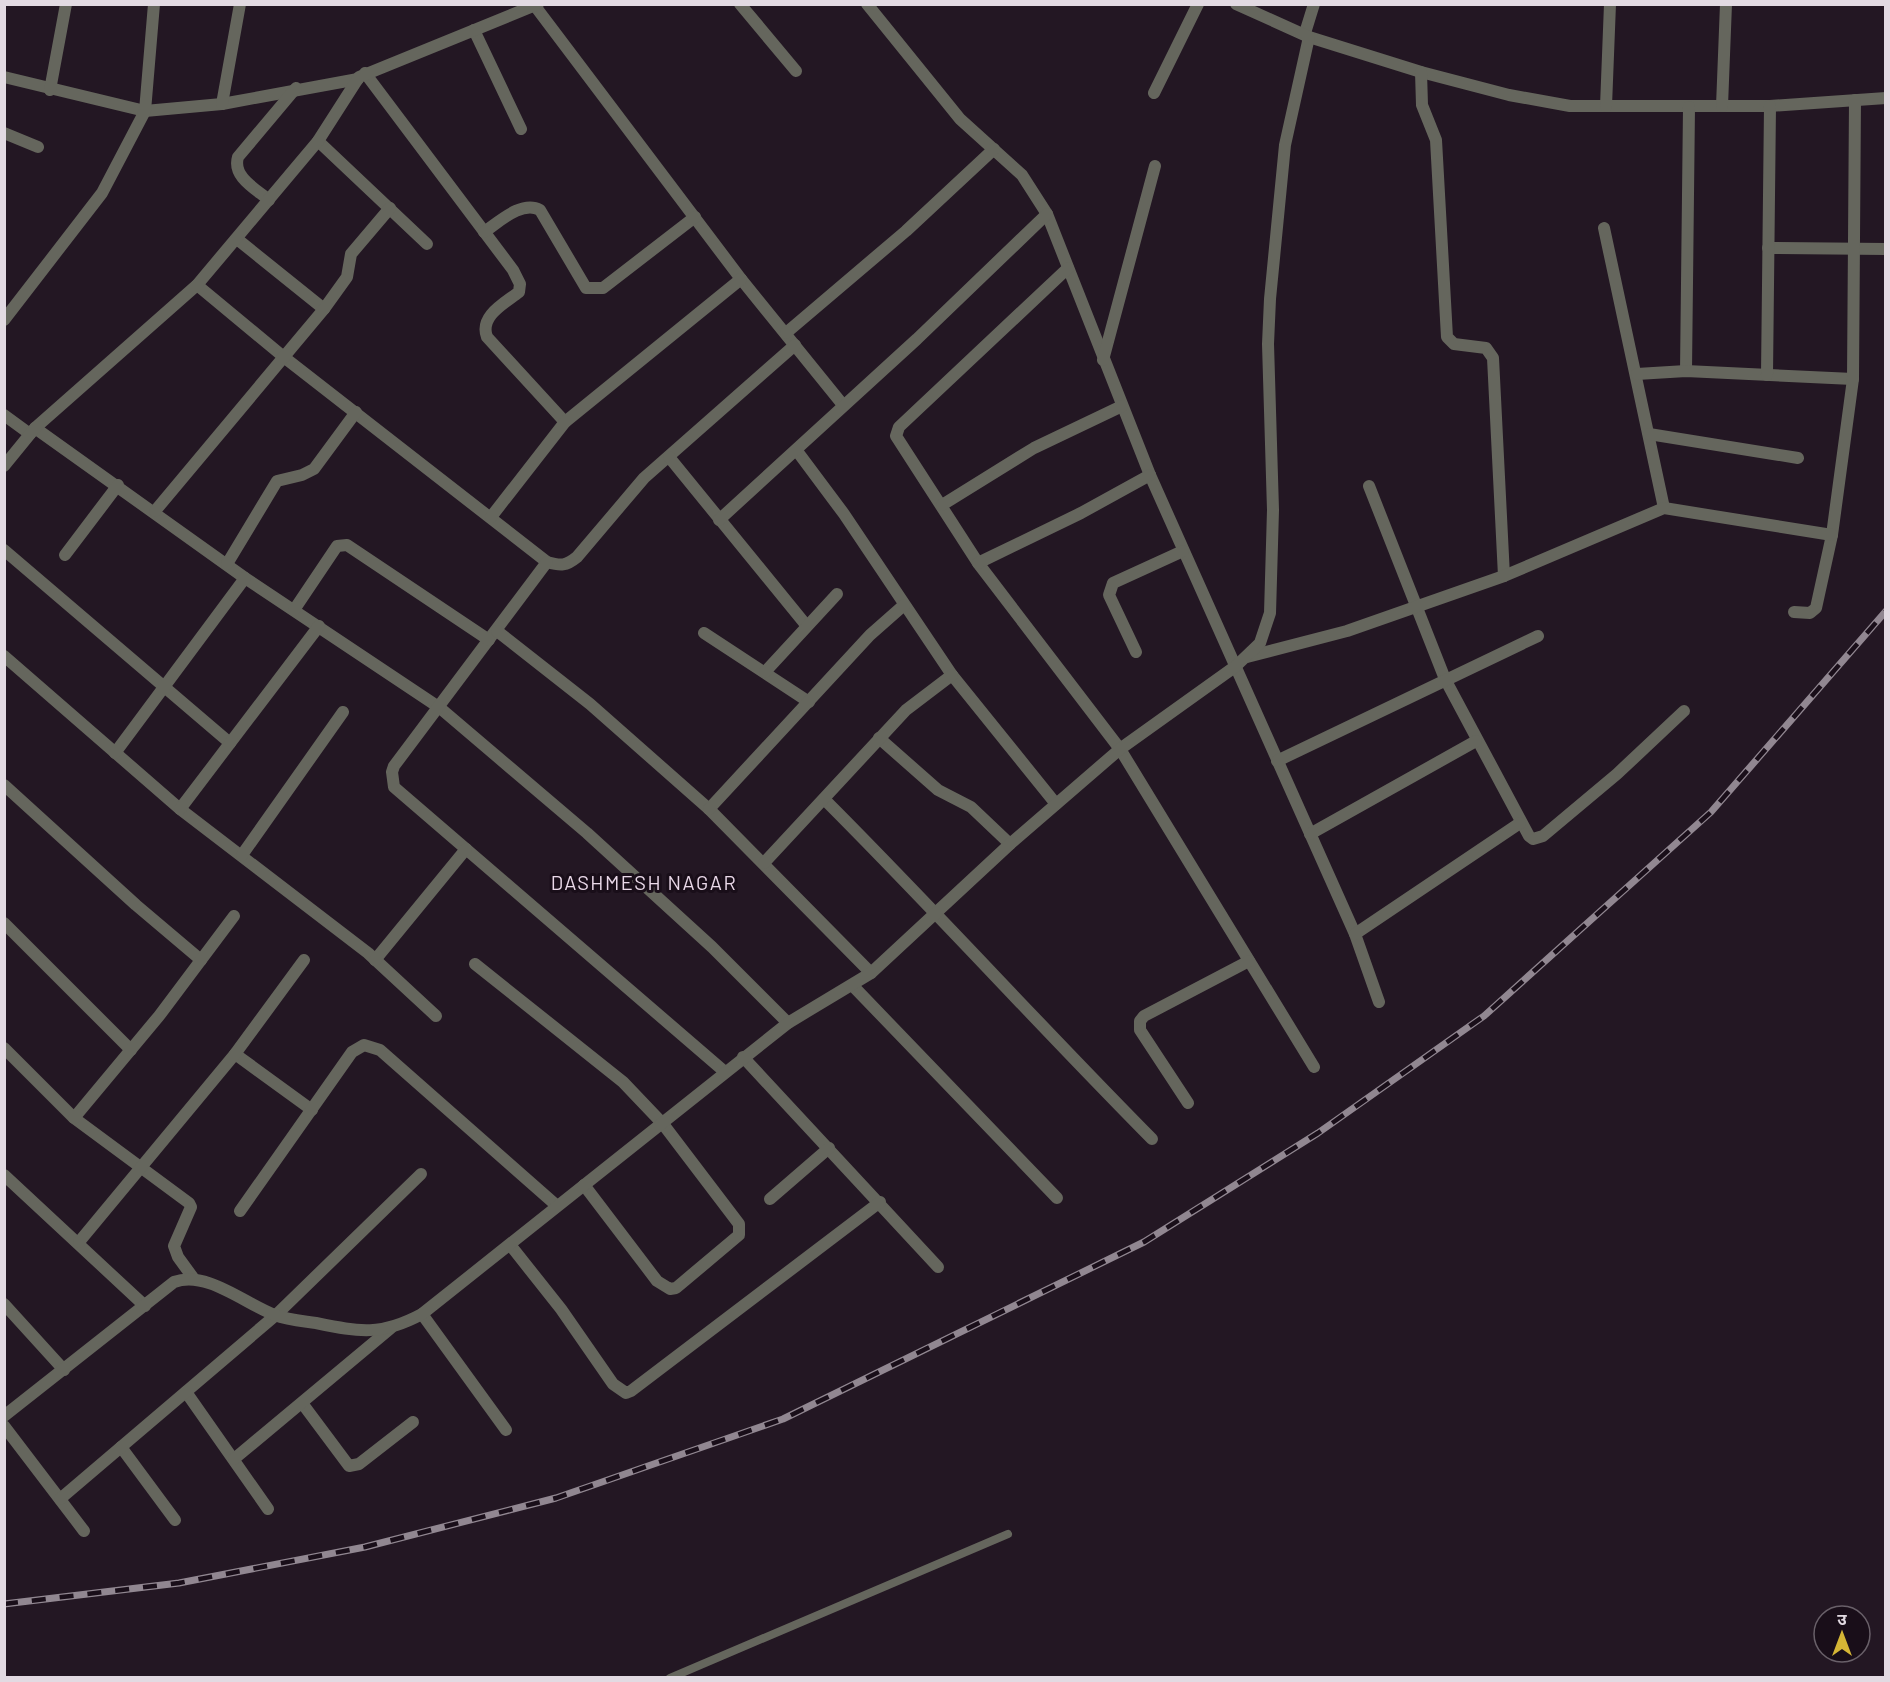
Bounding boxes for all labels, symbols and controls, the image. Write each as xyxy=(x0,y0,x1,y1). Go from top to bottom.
district label: DASHMESH NAGAR xyxy=(551,870,737,894)
north arrow xyxy=(1812,1604,1872,1664)
text: उ xyxy=(1837,1609,1847,1628)

